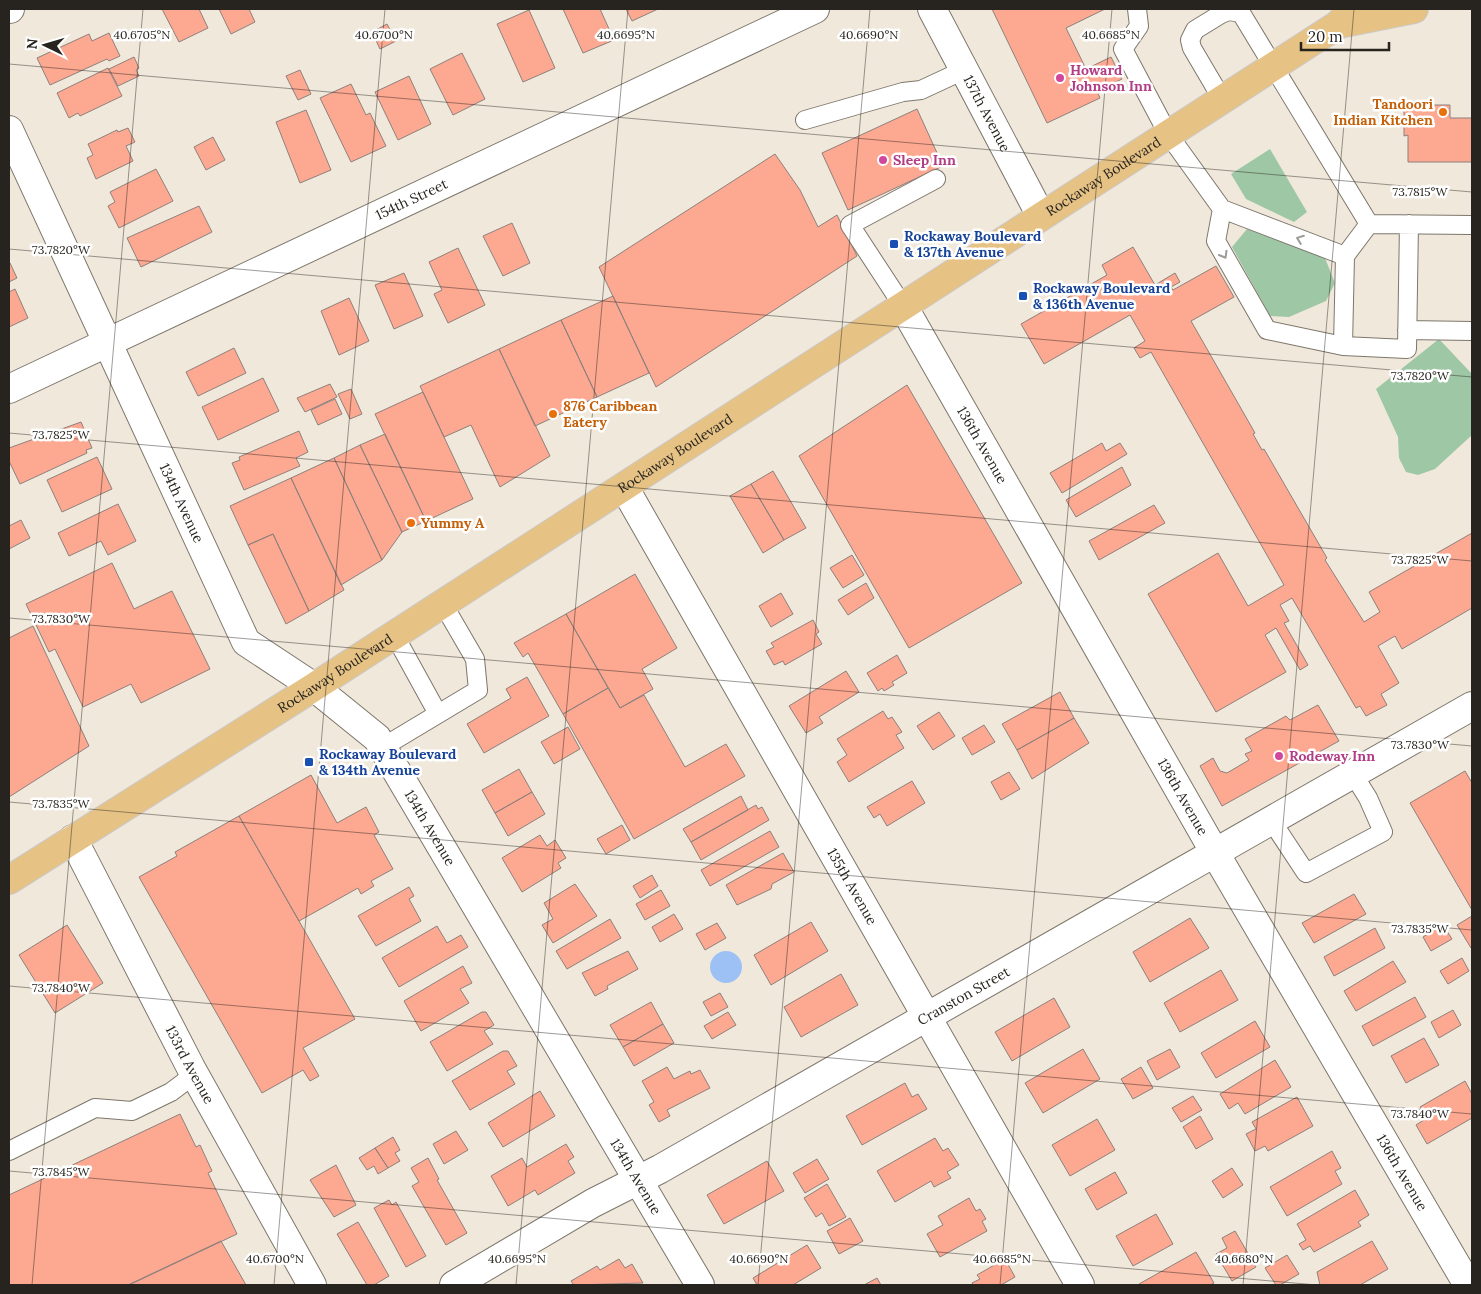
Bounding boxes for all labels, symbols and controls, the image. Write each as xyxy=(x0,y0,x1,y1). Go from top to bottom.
north arrow xyxy=(20,20,70,70)
scale bar xyxy=(1301,20,1388,52)
text: 40.6705°N xyxy=(114,27,170,42)
text: 40.6700°N xyxy=(355,27,413,42)
text: 40.6695°N xyxy=(597,27,655,42)
text: 40.6690°N xyxy=(840,27,898,42)
text: 40.6685°N xyxy=(1082,27,1140,42)
text: 20 m xyxy=(1308,27,1343,46)
text: N xyxy=(23,38,42,50)
place label: Howard Johnson Inn xyxy=(1070,61,1152,95)
street label: 137th Avenue xyxy=(959,72,1015,155)
marker: Howard Johnson Inn xyxy=(1054,72,1066,84)
place label: Tandoori Indian Kitchen xyxy=(1333,95,1433,129)
marker: Tandoori Indian Kitchen xyxy=(1437,106,1449,118)
street label: Rockaway Boulevard xyxy=(1042,133,1164,220)
place label: Sleep Inn xyxy=(893,151,956,169)
marker: Sleep Inn xyxy=(877,154,889,166)
street label: 154th Street xyxy=(373,174,451,224)
text: 73.7815°W xyxy=(1393,184,1448,199)
place label: Rockaway Boulevard & 137th Avenue xyxy=(904,227,1041,261)
one-way arrow xyxy=(1296,235,1305,245)
marker: Rockaway Boulevard & 137th Avenue xyxy=(888,238,900,250)
text: 73.7820°W xyxy=(32,242,91,257)
one-way arrow xyxy=(1218,250,1228,259)
place label: Rockaway Boulevard & 136th Avenue xyxy=(1033,279,1170,313)
marker: Rockaway Boulevard & 136th Avenue xyxy=(1017,290,1029,302)
text: 73.7820°W xyxy=(1391,368,1450,383)
place label: 876 Caribbean Eatery xyxy=(563,397,657,431)
street label: 136th Avenue xyxy=(953,403,1012,487)
marker: 876 Caribbean Eatery xyxy=(547,408,559,420)
street label: Rockaway Boulevard xyxy=(614,410,736,497)
text: 73.7825°W xyxy=(33,427,90,442)
street label: 134th Avenue xyxy=(156,460,208,546)
place label: Yummy A xyxy=(421,514,485,532)
marker: Yummy A xyxy=(405,517,417,529)
text: 73.7825°W xyxy=(1392,552,1449,567)
text: 73.7830°W xyxy=(32,611,91,626)
street label: Rockaway Boulevard xyxy=(274,630,396,717)
text: 73.7830°W xyxy=(1391,737,1450,752)
place label: Rockaway Boulevard & 134th Avenue xyxy=(319,745,456,779)
place label: Rodeway Inn xyxy=(1289,747,1375,765)
marker: Rodeway Inn xyxy=(1273,750,1285,762)
street label: 136th Avenue xyxy=(1154,755,1212,839)
marker: Rockaway Boulevard & 134th Avenue xyxy=(303,756,315,768)
street label: 134th Avenue xyxy=(400,786,460,869)
text: 73.7835°W xyxy=(32,796,91,811)
street label: 135th Avenue xyxy=(823,845,881,928)
text: 73.7835°W xyxy=(1391,921,1450,936)
street label: Cranston Street xyxy=(914,962,1014,1029)
text: 73.7840°W xyxy=(32,980,91,995)
street label: 133rd Avenue xyxy=(162,1022,218,1107)
text: 73.7840°W xyxy=(1391,1106,1450,1121)
street label: 136th Avenue xyxy=(1373,1131,1432,1215)
street label: 134th Avenue xyxy=(606,1135,666,1218)
text: 73.7845°W xyxy=(33,1164,91,1179)
text: 40.6700°N xyxy=(246,1251,304,1266)
text: 40.6695°N xyxy=(488,1251,546,1266)
text: 40.6690°N xyxy=(730,1251,788,1266)
text: 40.6685°N xyxy=(973,1251,1031,1266)
text: 40.6680°N xyxy=(1215,1251,1273,1266)

